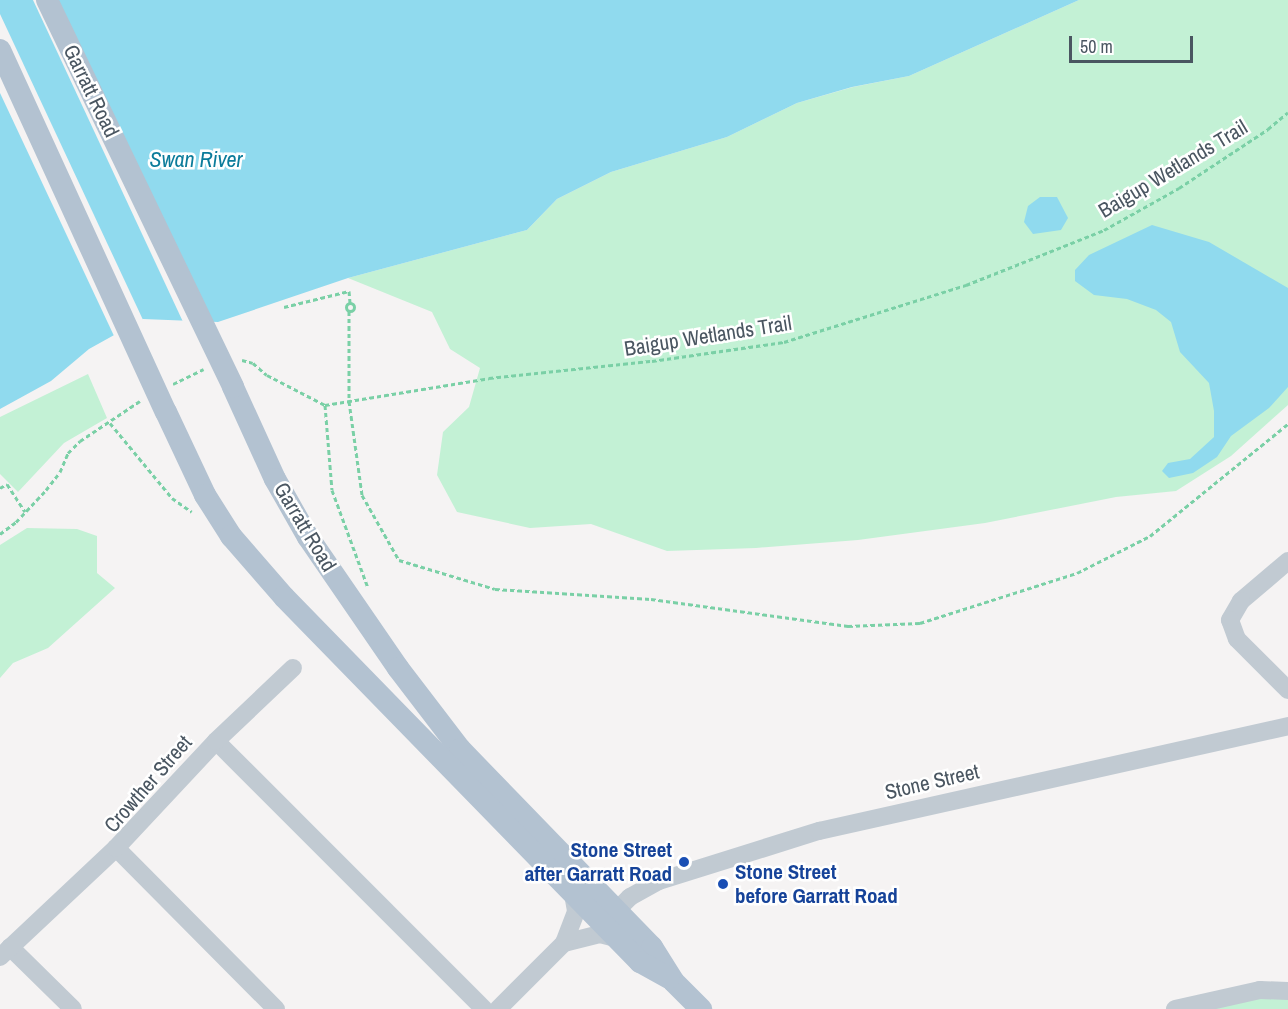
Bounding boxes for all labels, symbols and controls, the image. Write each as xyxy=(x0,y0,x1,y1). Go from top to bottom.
scale bar xyxy=(1072,24,1196,62)
text: 50 m xyxy=(1080,34,1113,59)
street label: Garratt Road xyxy=(58,41,124,141)
street label: Baigup Wetlands Trail xyxy=(1094,115,1252,223)
water label: Swan River xyxy=(149,147,243,173)
street label: Baigup Wetlands Trail xyxy=(622,310,794,362)
street label: Garratt Road xyxy=(269,478,341,576)
street label: Crowther Street xyxy=(99,730,197,838)
street label: Stone Street xyxy=(883,759,981,805)
place label: Stone Street after Garratt Road xyxy=(525,837,672,887)
marker: Stone Street after Garratt Road xyxy=(677,855,691,869)
place label: Stone Street before Garratt Road xyxy=(735,859,898,909)
marker: Stone Street before Garratt Road xyxy=(716,877,730,891)

